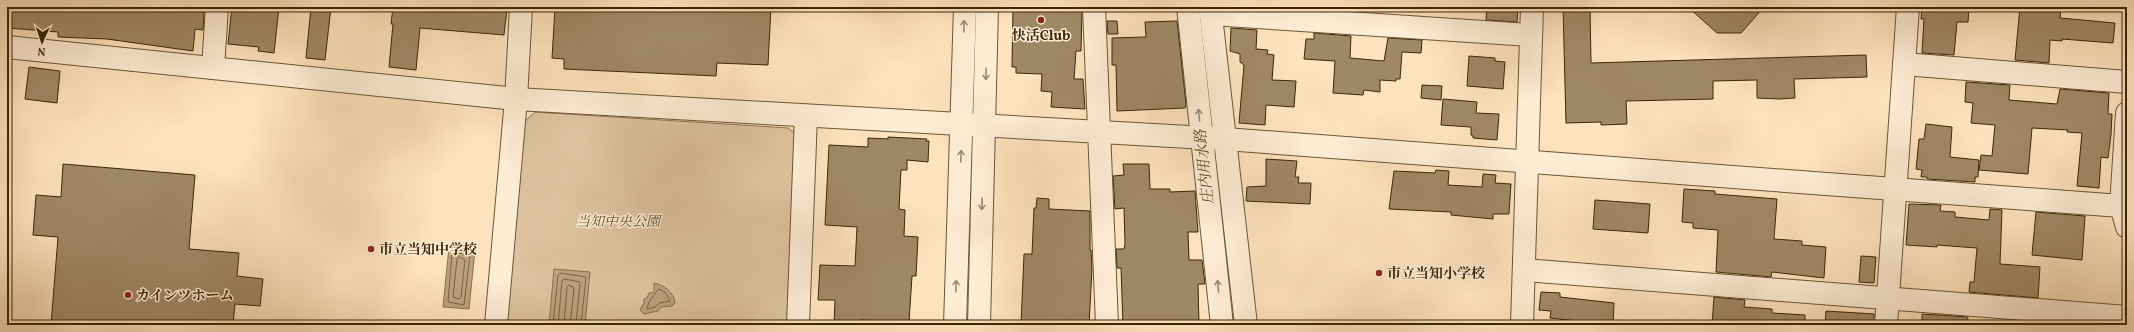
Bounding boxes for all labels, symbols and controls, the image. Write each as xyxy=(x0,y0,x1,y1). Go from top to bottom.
marker: 快活Club xyxy=(1036,15,1046,25)
one-way arrow xyxy=(961,20,968,33)
north arrow xyxy=(22,22,62,62)
place label: 快活Club xyxy=(1012,27,1070,46)
text: N xyxy=(37,43,46,58)
one-way arrow xyxy=(982,67,990,80)
one-way arrow xyxy=(1196,109,1203,122)
water label: 庄内用水路 xyxy=(1191,127,1220,205)
one-way arrow xyxy=(957,150,965,163)
one-way arrow xyxy=(978,197,986,210)
park label: 当知中央公園 xyxy=(576,213,662,232)
place label: 市立当知中学校 xyxy=(379,241,477,260)
marker: 市立当知中学校 xyxy=(366,244,376,254)
place label: 市立当知小学校 xyxy=(1387,265,1485,284)
marker: 市立当知小学校 xyxy=(1374,268,1384,278)
one-way arrow xyxy=(953,280,960,293)
one-way arrow xyxy=(1214,280,1222,293)
place label: カインツホーム xyxy=(136,287,234,306)
marker: カインツホーム xyxy=(123,290,133,300)

